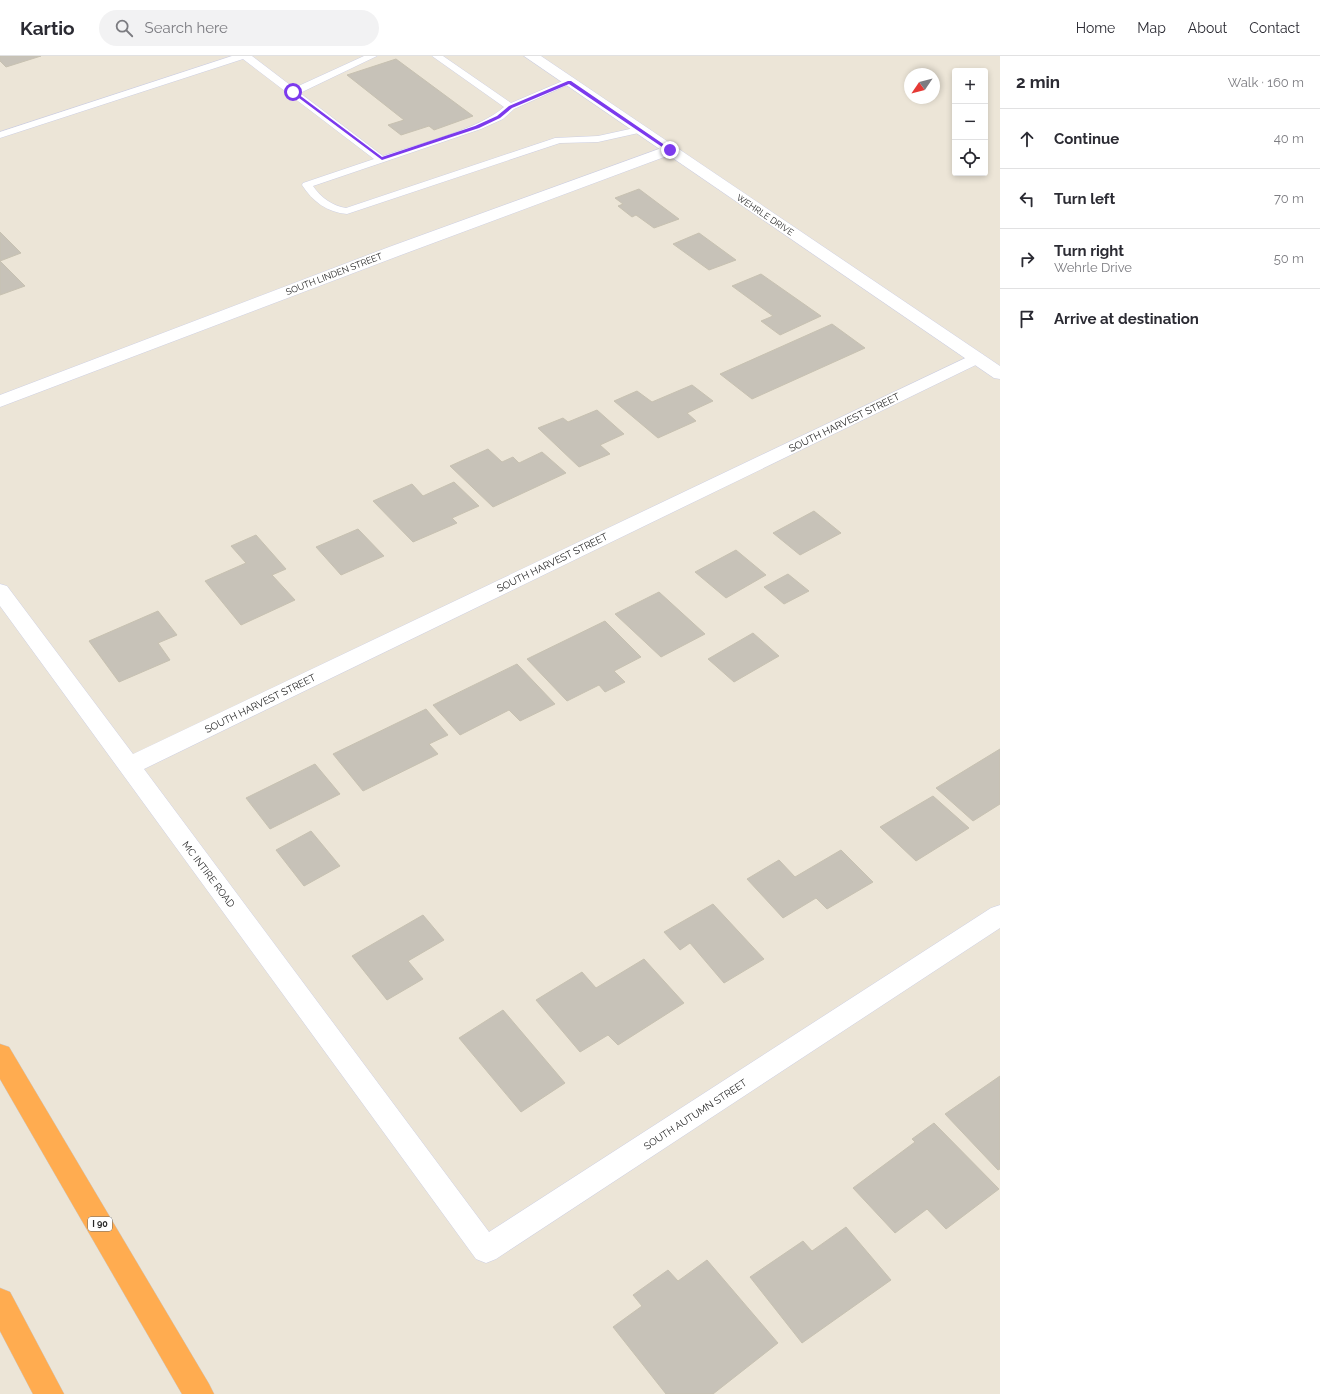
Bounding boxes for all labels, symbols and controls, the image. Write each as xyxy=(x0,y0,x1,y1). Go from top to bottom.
search box xyxy=(99,10,379,46)
text: Kartio xyxy=(20,17,75,39)
icon: search xyxy=(113,17,135,39)
text: Search here xyxy=(145,19,228,37)
text: Home xyxy=(1076,20,1115,36)
text: Map xyxy=(1137,20,1166,36)
text: About xyxy=(1188,20,1227,36)
text: Contact xyxy=(1249,20,1300,36)
north arrow xyxy=(904,68,940,104)
map controls xyxy=(952,68,988,176)
button: + xyxy=(952,68,988,104)
text: 2 min xyxy=(1016,72,1060,92)
text: Walk · 160 m xyxy=(1228,75,1304,90)
route start xyxy=(284,83,302,101)
button: − xyxy=(952,104,988,140)
icon: ahead xyxy=(1016,128,1038,150)
text: Continue xyxy=(1054,130,1119,148)
text: 40 m xyxy=(1274,131,1304,146)
button: locate xyxy=(952,140,988,176)
route end xyxy=(661,141,679,159)
icon: left xyxy=(1016,188,1038,210)
text: Turn left xyxy=(1054,190,1115,208)
text: 70 m xyxy=(1274,191,1304,206)
street label: WEHRLE DRIVE xyxy=(735,192,796,238)
text: Turn right xyxy=(1054,242,1124,260)
icon: right xyxy=(1016,248,1038,270)
street label: SOUTH LINDEN STREET xyxy=(284,251,384,297)
text: 50 m xyxy=(1274,251,1304,266)
text: Wehrle Drive xyxy=(1054,260,1132,275)
icon: arrive xyxy=(1016,308,1038,330)
text: Arrive at destination xyxy=(1054,310,1199,328)
street label: SOUTH HARVEST STREET xyxy=(787,391,901,454)
street label: SOUTH HARVEST STREET xyxy=(495,531,609,594)
street label: SOUTH HARVEST STREET xyxy=(203,672,317,735)
street label: MC INTIRE ROAD xyxy=(180,839,237,909)
street label: SOUTH AUTUMN STREET xyxy=(642,1077,749,1152)
road number: I 90 xyxy=(88,1217,112,1231)

